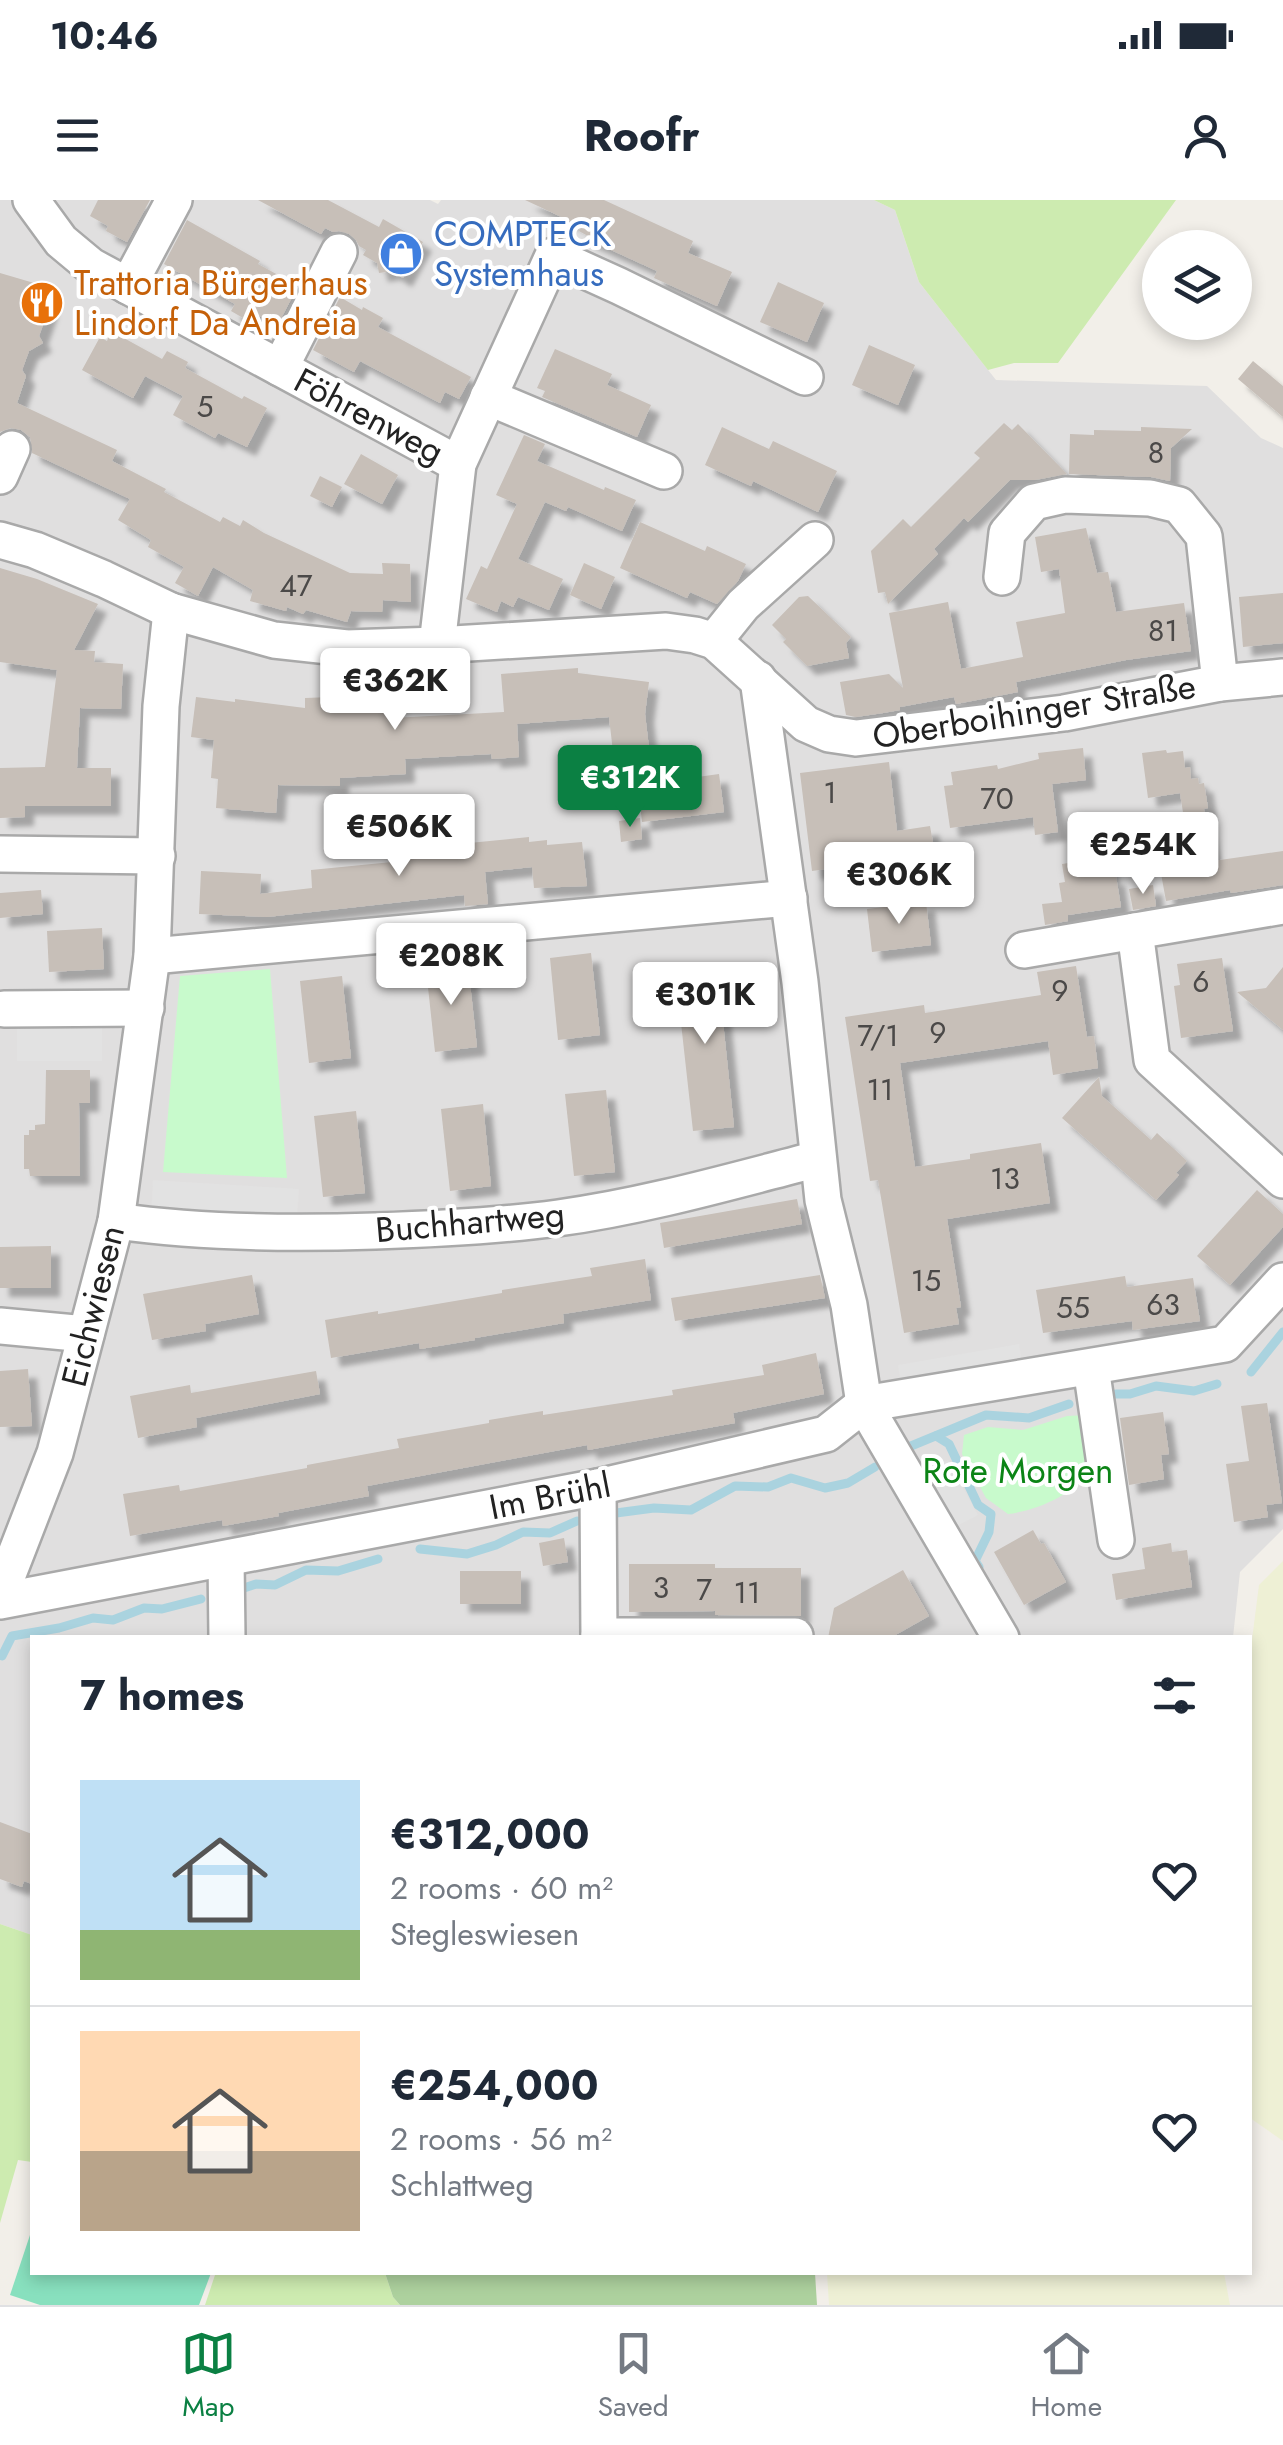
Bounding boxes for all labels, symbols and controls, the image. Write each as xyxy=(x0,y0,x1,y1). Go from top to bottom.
text: 10:46 xyxy=(50,8,159,63)
text: Roofr xyxy=(583,103,700,168)
icon: menu xyxy=(50,108,105,163)
icon: person xyxy=(1178,108,1233,163)
place label: COMPTECK Systemhaus xyxy=(434,209,612,299)
map controls xyxy=(1142,230,1252,340)
button: layers xyxy=(1142,230,1252,340)
shop icon: COMPTECK Systemhaus xyxy=(378,231,424,277)
place label: Trattoria Bürgerhaus Lindorf Da Andreia xyxy=(74,258,368,348)
restaurant icon: Trattoria Bürgerhaus Lindorf Da Andreia xyxy=(19,280,65,326)
street label: Föhrenweg xyxy=(285,356,453,476)
house number: 5 xyxy=(197,385,213,428)
house number: 8 xyxy=(1148,431,1164,474)
house number: 47 xyxy=(279,564,313,607)
house number: 81 xyxy=(1148,609,1178,652)
pin: €362K xyxy=(325,648,465,733)
text: €362K xyxy=(342,657,448,703)
street label: Oberboihinger Straße xyxy=(869,661,1199,761)
pin: €312K xyxy=(560,745,700,830)
text: €312K xyxy=(580,754,680,800)
house number: 1 xyxy=(823,771,837,814)
house number: 70 xyxy=(980,777,1014,820)
pin: €506K xyxy=(329,794,469,879)
text: €506K xyxy=(346,803,452,849)
pin: €254K xyxy=(1073,812,1213,897)
text: €254K xyxy=(1089,821,1197,867)
pin: €306K xyxy=(829,842,969,927)
text: €306K xyxy=(846,851,952,897)
pin: €208K xyxy=(381,923,521,1008)
text: €208K xyxy=(398,932,504,978)
house number: 6 xyxy=(1192,960,1210,1003)
pin: €301K xyxy=(635,962,775,1047)
house number: 9 xyxy=(1051,969,1069,1012)
text: €301K xyxy=(655,971,755,1017)
house number: 9 xyxy=(929,1011,947,1054)
house number: 7/1 xyxy=(857,1014,899,1057)
house number: 11 xyxy=(867,1068,894,1111)
house number: 13 xyxy=(990,1157,1020,1200)
street label: Buchhartweg xyxy=(373,1189,567,1255)
street label: Eichwiesen xyxy=(49,1220,137,1392)
house number: 15 xyxy=(911,1259,941,1302)
house number: 63 xyxy=(1146,1283,1180,1326)
house number: 55 xyxy=(1056,1286,1090,1329)
park label: Rote Morgen xyxy=(923,1446,1113,1496)
street label: Im Brühl xyxy=(485,1460,615,1532)
house number: 3 xyxy=(653,1566,669,1609)
house number: 7 xyxy=(696,1568,712,1611)
house number: 11 xyxy=(734,1571,761,1614)
text: 7 homes xyxy=(80,1665,244,1726)
icon: filters xyxy=(1147,1668,1202,1723)
text: €312,000 xyxy=(390,1804,590,1865)
icon: home xyxy=(160,1820,280,1940)
icon: heart xyxy=(1147,1853,1202,1908)
text: 2 rooms · 60 m² xyxy=(390,1865,613,1911)
text: Stegleswiesen xyxy=(390,1911,579,1957)
text: €254,000 xyxy=(390,2055,599,2116)
icon: home xyxy=(160,2071,280,2191)
icon: heart xyxy=(1147,2104,1202,2159)
text: 2 rooms · 56 m² xyxy=(390,2116,612,2162)
text: Schlattweg xyxy=(390,2162,534,2208)
tab: Map xyxy=(181,2326,236,2427)
tab: Saved xyxy=(598,2326,669,2427)
tab: Home xyxy=(1030,2326,1102,2427)

